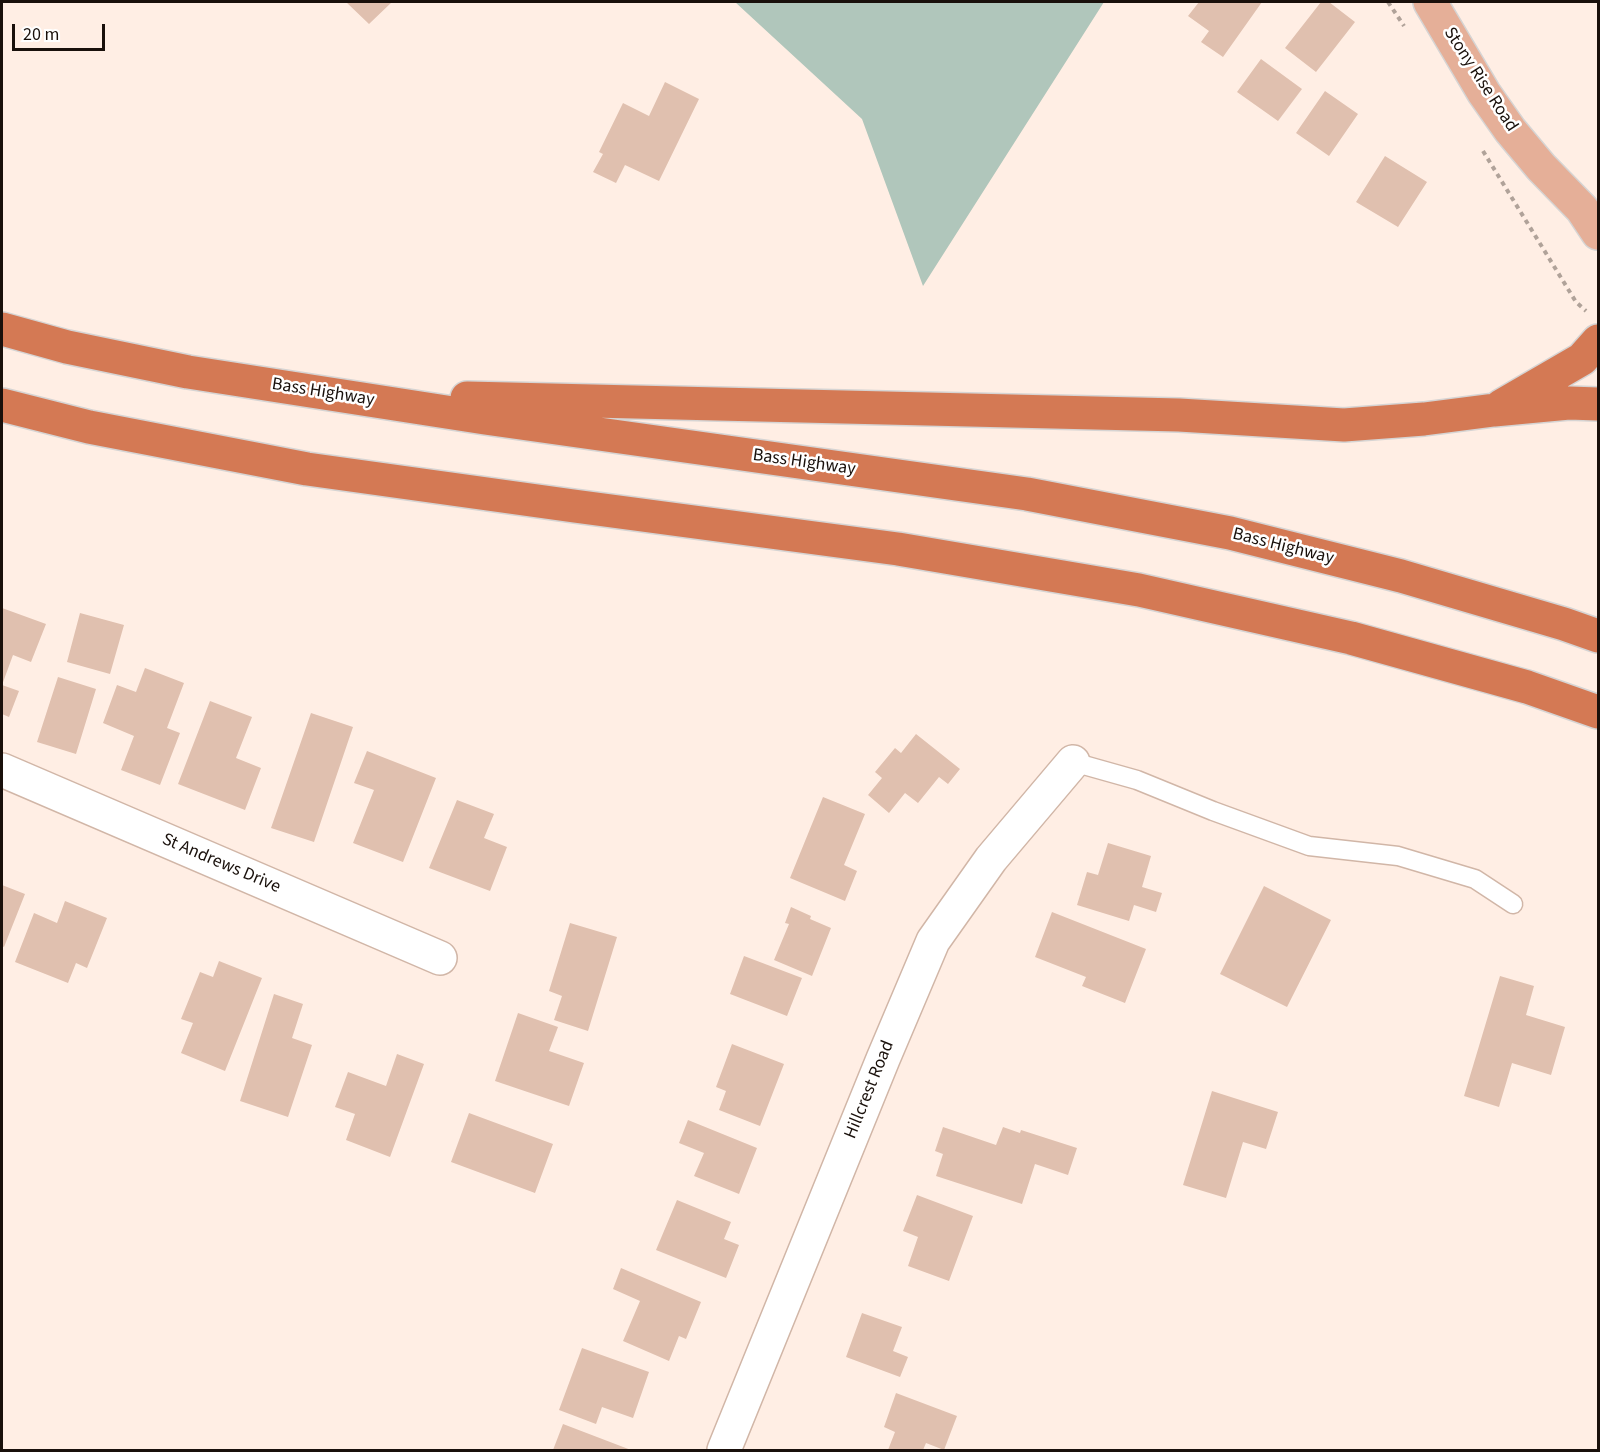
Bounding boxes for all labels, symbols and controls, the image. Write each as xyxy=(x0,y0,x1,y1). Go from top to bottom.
scale bar xyxy=(15,12,108,50)
text: 20 m xyxy=(23,22,59,47)
street label: Stony Rise Road xyxy=(1438,24,1522,136)
street label: Bass Highway xyxy=(270,374,376,412)
street label: Bass Highway xyxy=(751,445,857,481)
street label: Bass Highway xyxy=(1230,524,1336,570)
street label: St Andrews Drive xyxy=(158,829,284,899)
street label: Hillcrest Road xyxy=(840,1038,900,1142)

